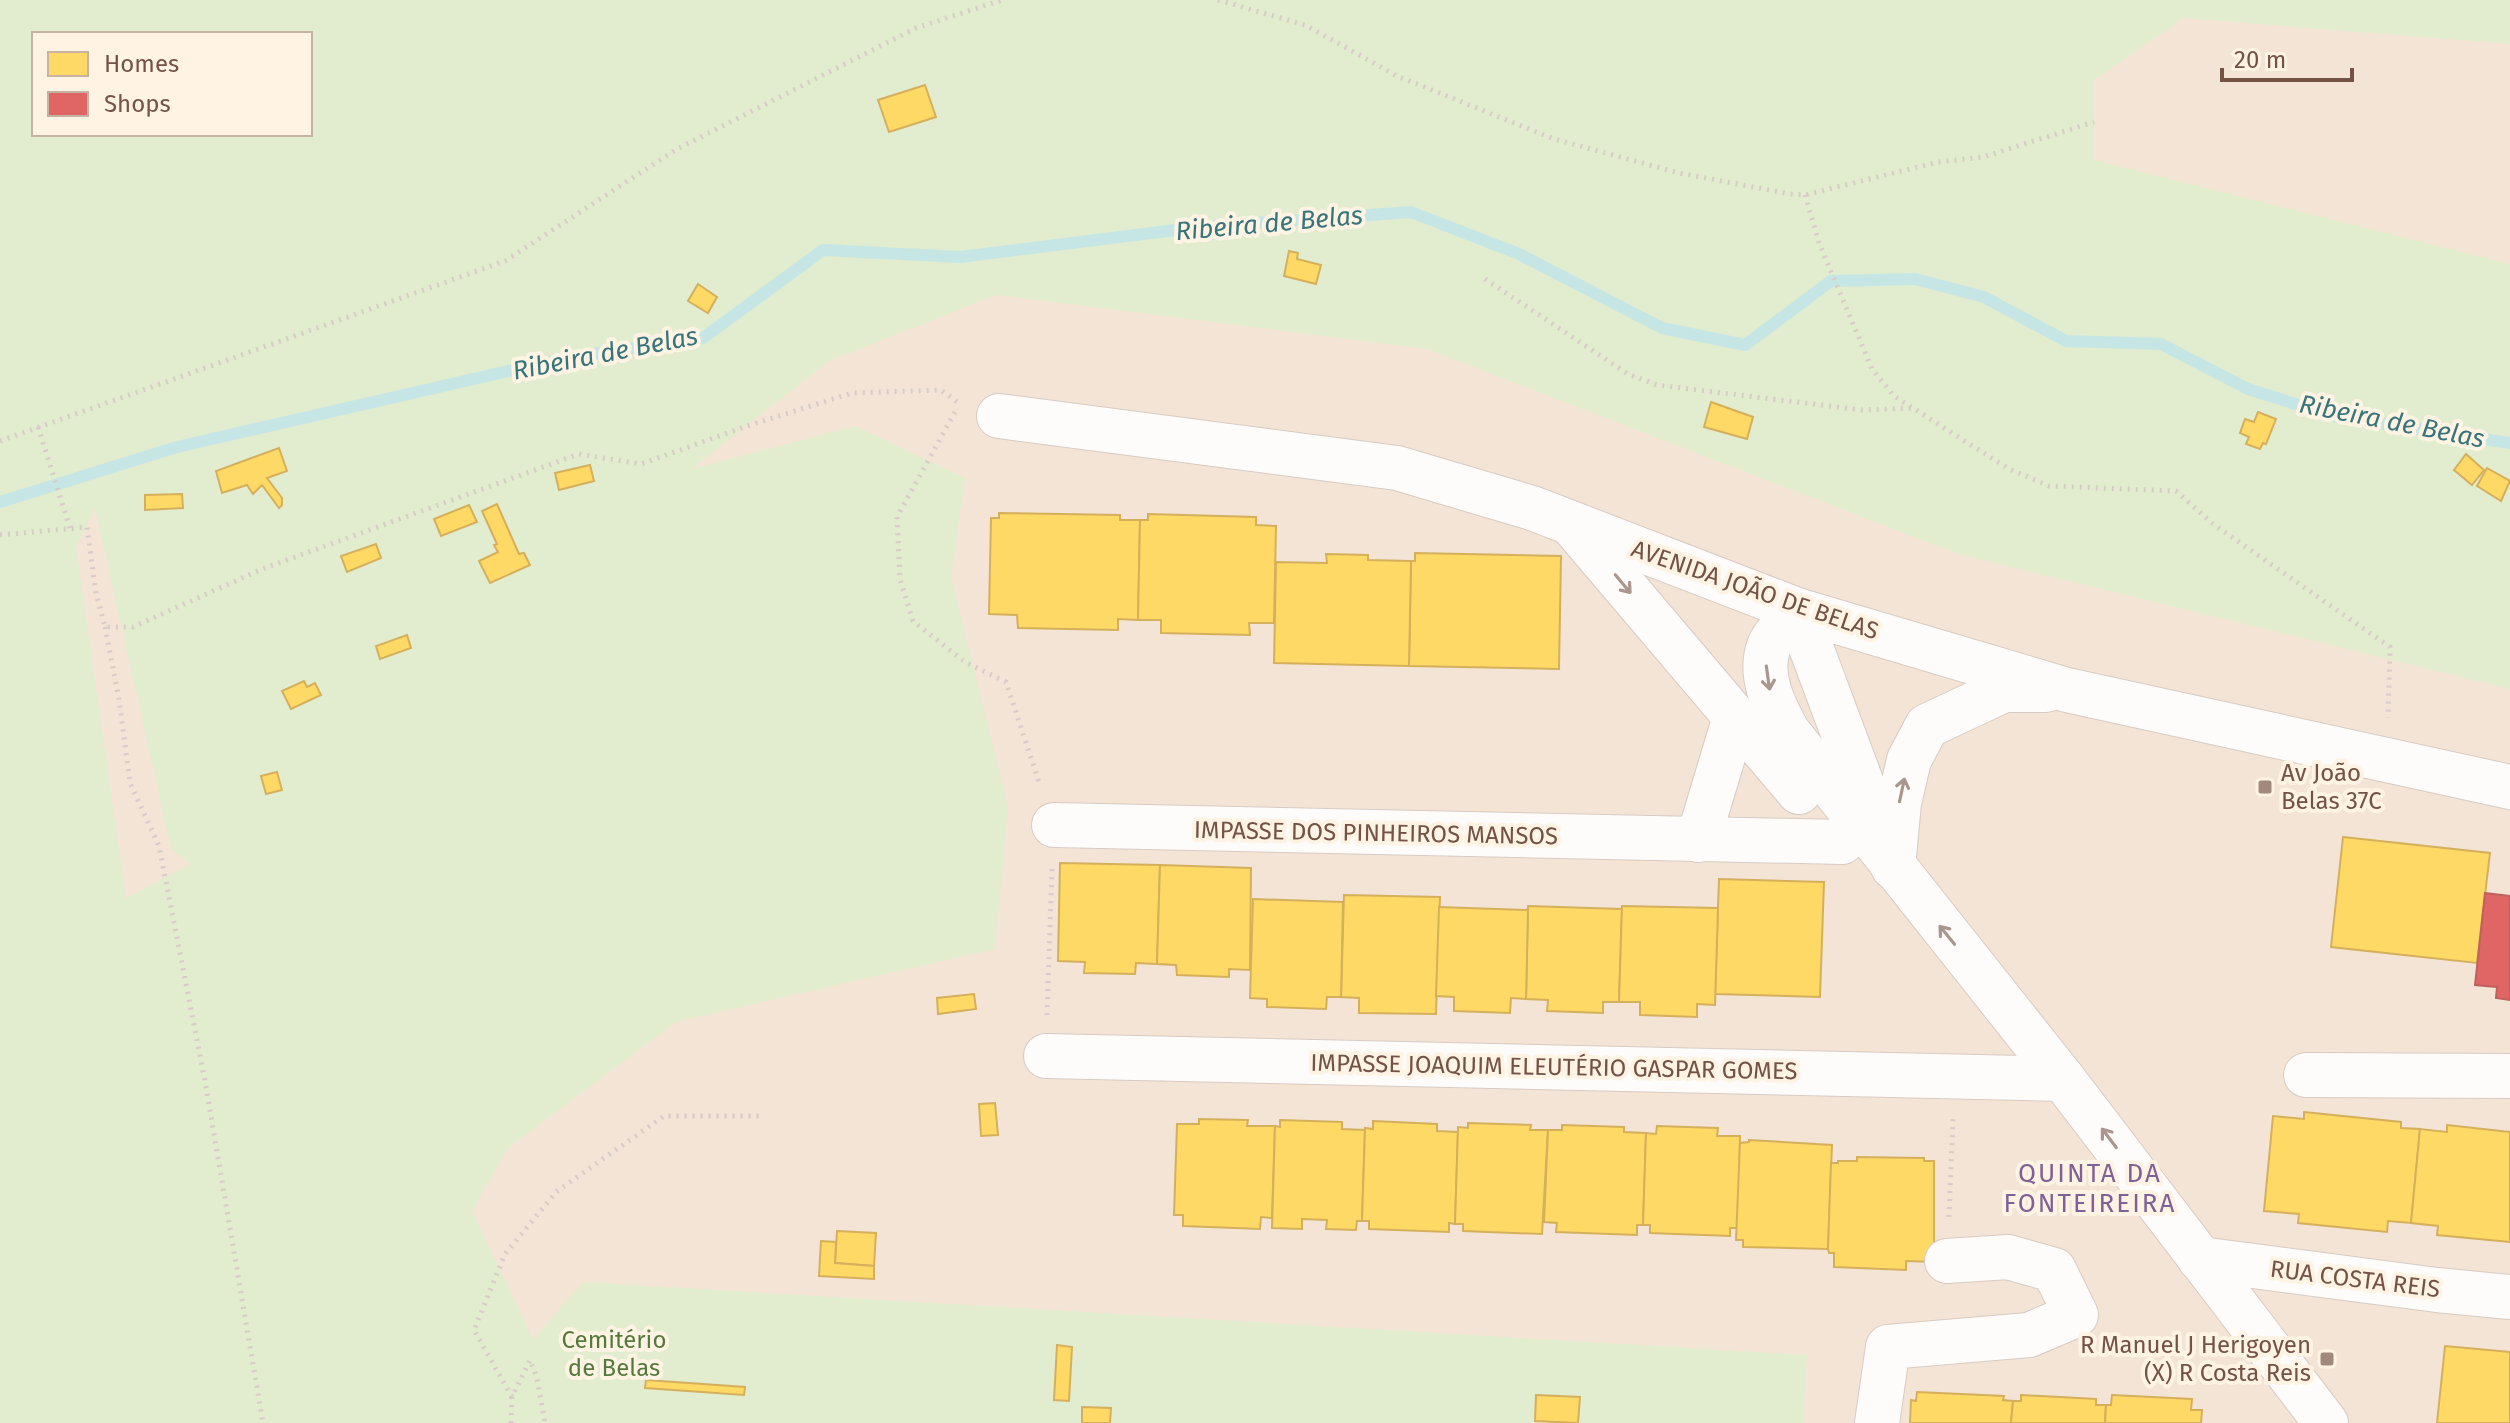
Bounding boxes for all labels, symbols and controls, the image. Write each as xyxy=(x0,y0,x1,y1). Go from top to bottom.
legend xyxy=(32,32,312,136)
scale bar xyxy=(2222,32,2352,82)
text: 20 m xyxy=(2234,46,2286,74)
text: Homes xyxy=(104,50,179,78)
text: Shops xyxy=(104,90,171,118)
water label: Ribeira de Belas xyxy=(1174,200,1364,247)
water label: Ribeira de Belas xyxy=(510,320,700,387)
water label: Ribeira de Belas xyxy=(2297,388,2487,455)
street label: AVENIDA JOÃO DE BELAS xyxy=(1628,535,1882,645)
one-way arrow xyxy=(1614,574,1632,594)
one-way arrow xyxy=(1761,665,1776,690)
place label: Av João Belas 37C xyxy=(2281,759,2382,815)
one-way arrow xyxy=(1895,777,1910,803)
marker: Av João Belas 37C xyxy=(2256,778,2274,796)
street label: IMPASSE DOS PINHEIROS MANSOS xyxy=(1194,816,1558,850)
one-way arrow xyxy=(1939,924,1957,945)
street label: IMPASSE JOAQUIM ELEUTÉRIO GASPAR GOMES xyxy=(1310,1048,1798,1085)
one-way arrow xyxy=(2100,1128,2117,1149)
district label: QUINTA DA FONTEIREIRA xyxy=(2003,1158,2177,1219)
street label: RUA COSTA REIS xyxy=(2268,1255,2442,1303)
park label: Cemitério de Belas xyxy=(562,1326,666,1382)
place label: R Manuel J Herigoyen (X) R Costa Reis xyxy=(2080,1331,2311,1387)
marker: R Manuel J Herigoyen (X) R Costa Reis xyxy=(2318,1350,2336,1368)

